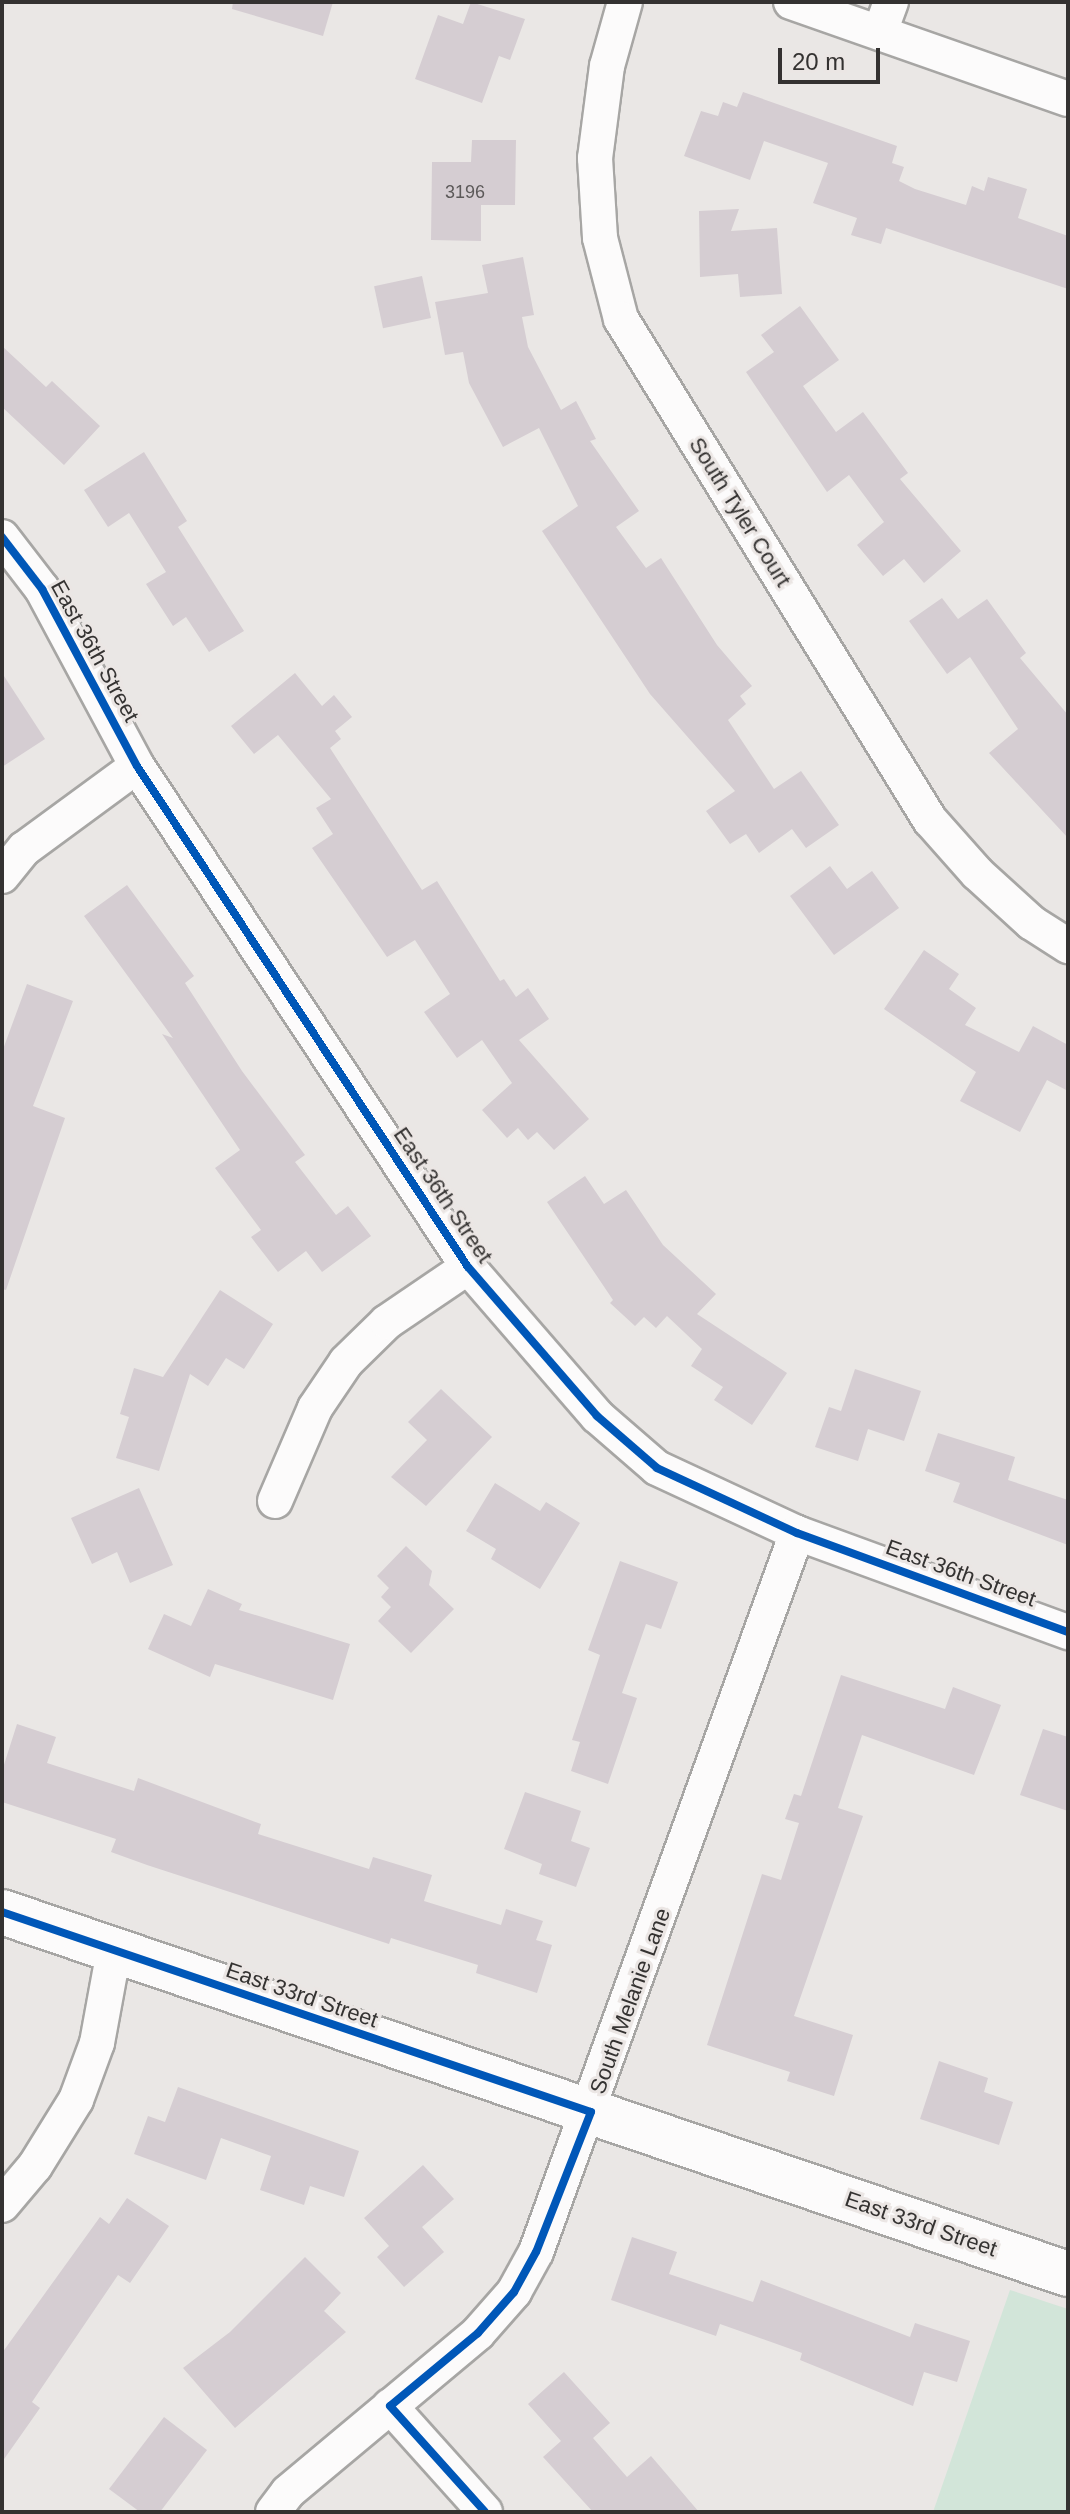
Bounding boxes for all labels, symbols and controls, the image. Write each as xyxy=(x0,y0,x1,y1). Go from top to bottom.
scale bar xyxy=(782,32,884,82)
text: 20 m xyxy=(792,48,845,75)
house number: 3196 xyxy=(445,181,485,203)
street label: South Tyler Court xyxy=(683,432,797,592)
street label: East 36th Street xyxy=(45,576,145,726)
street label: East 36th Street xyxy=(388,1122,498,1268)
street label: East 36th Street xyxy=(882,1534,1040,1612)
street label: South Melanie Lane xyxy=(584,1905,676,2097)
street label: East 33rd Street xyxy=(223,1957,381,2033)
street label: East 33rd Street xyxy=(842,2186,1000,2262)

